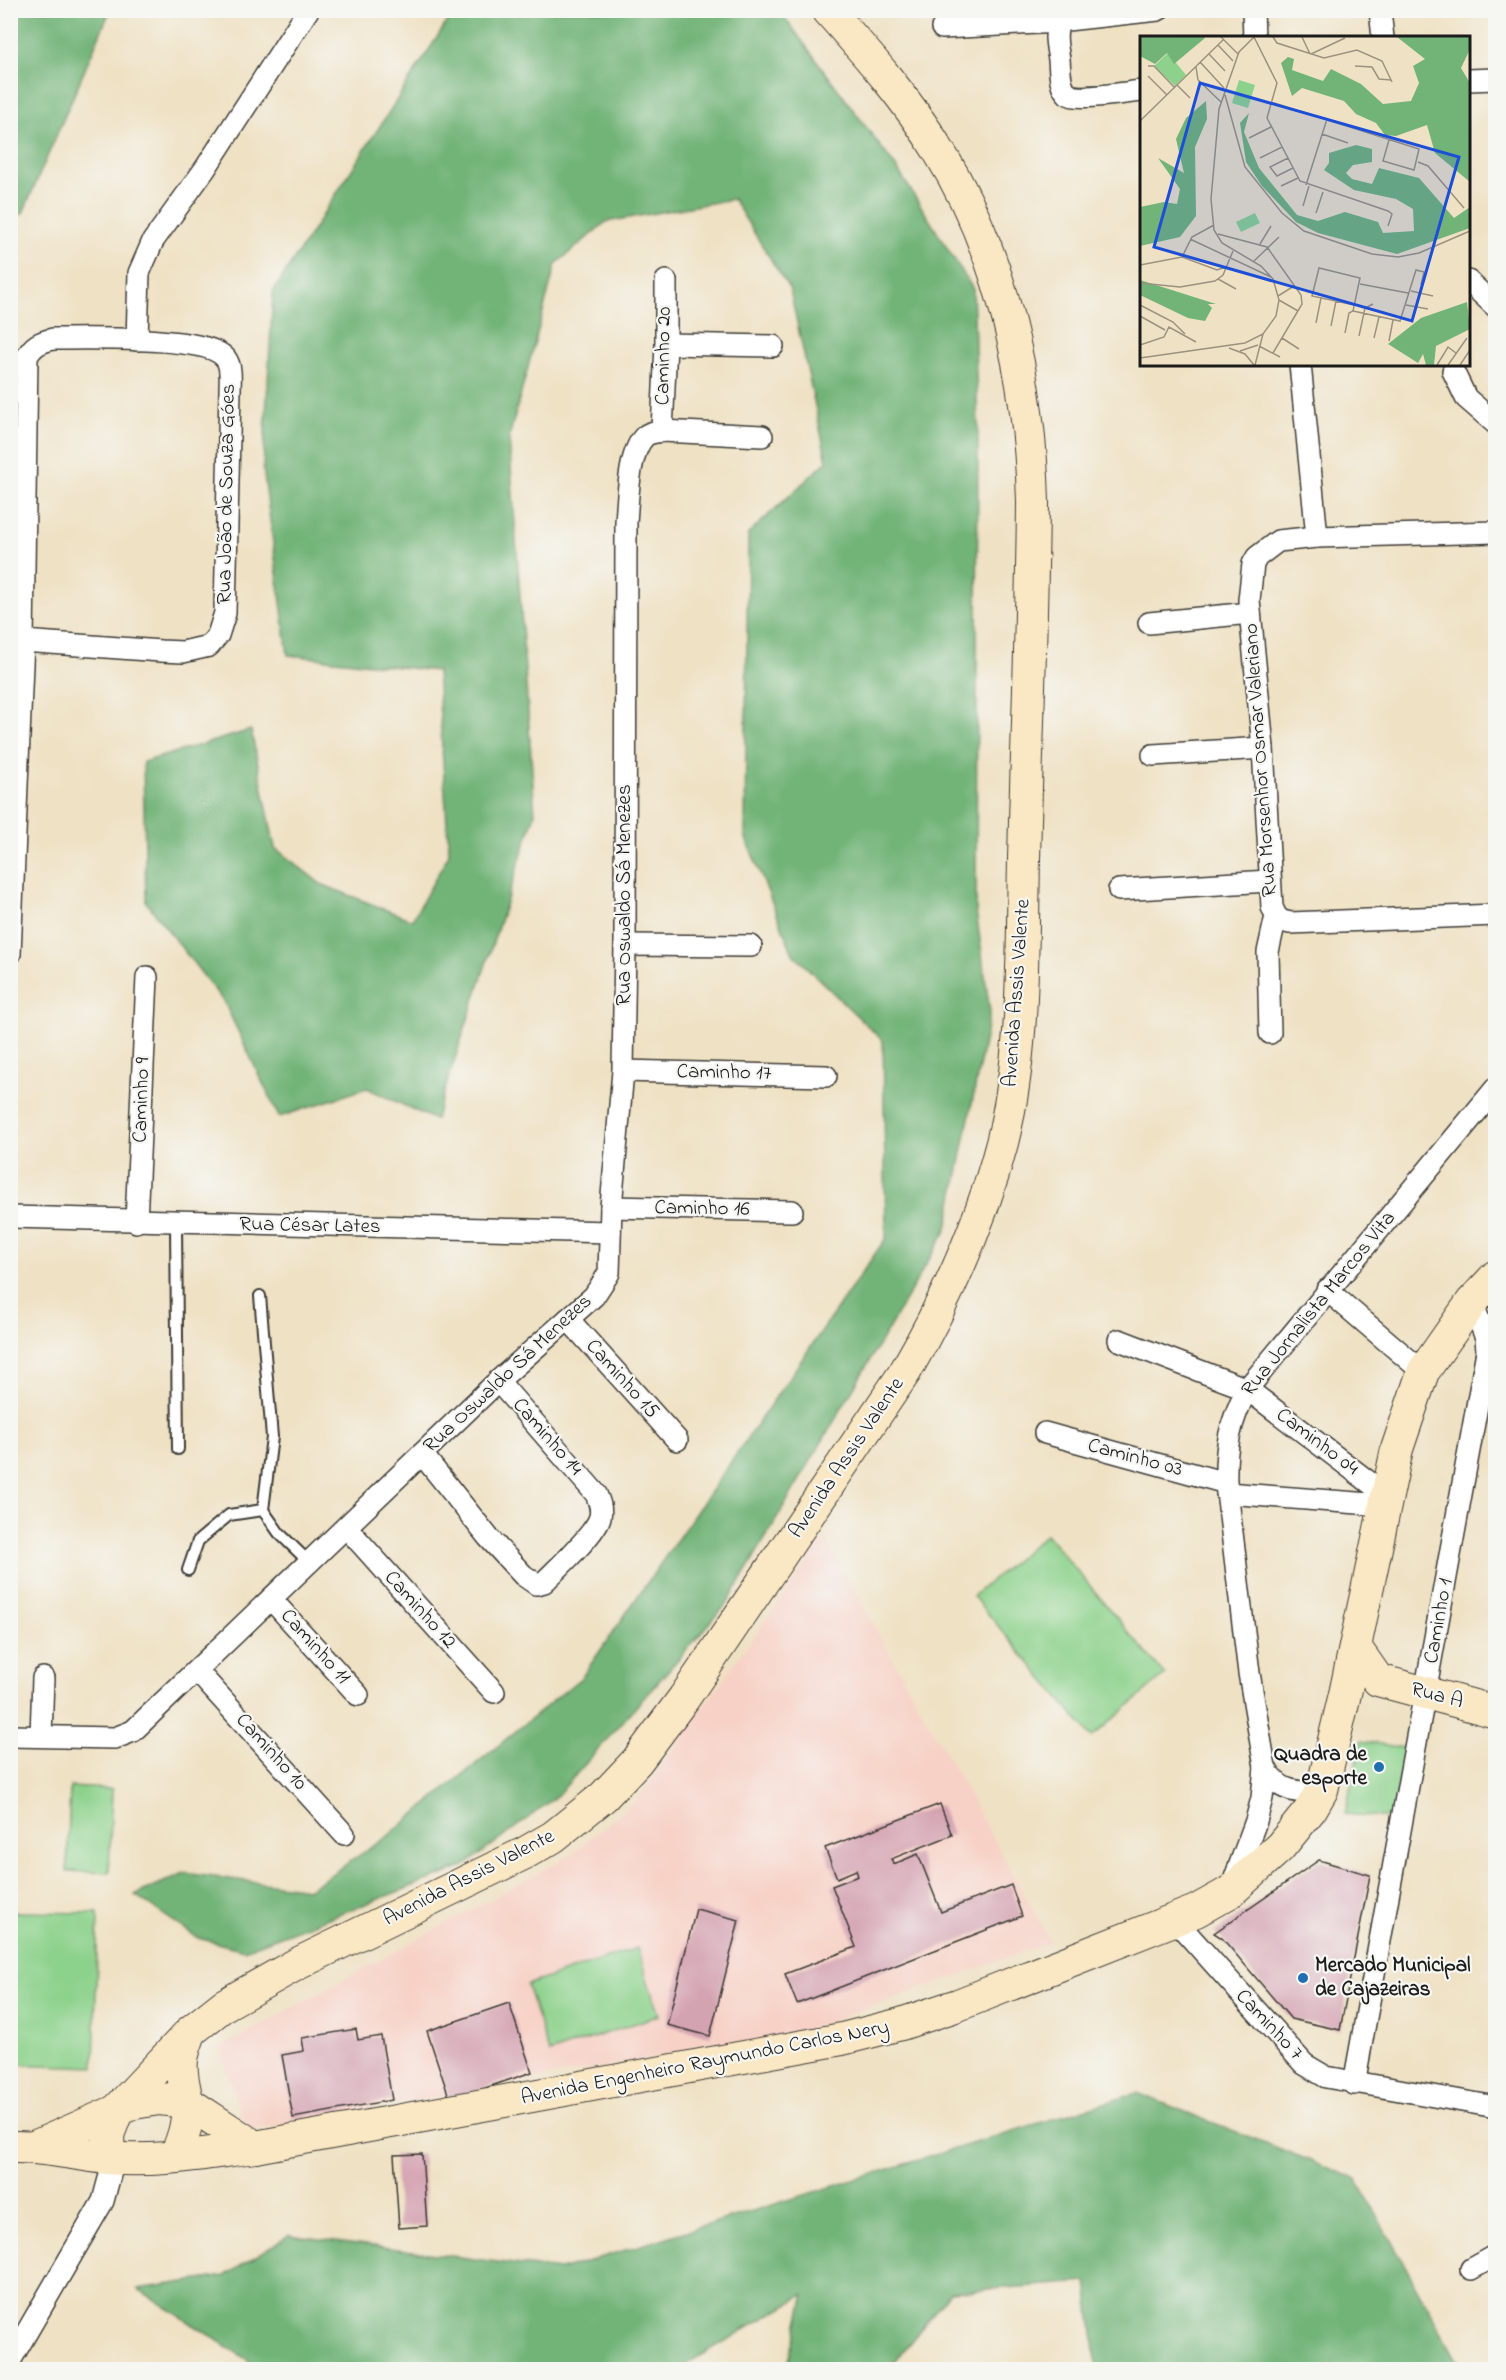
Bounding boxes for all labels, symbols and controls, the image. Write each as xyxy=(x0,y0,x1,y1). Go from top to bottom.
inset map xyxy=(1140,36,1470,366)
street label: Caminho 20 xyxy=(648,306,680,406)
street label: Rua João de Souza Góes xyxy=(210,384,244,604)
street label: Rua Morsenhor Osmar Valeriano xyxy=(1236,622,1286,898)
street label: Rua Oswaldo Sá Menezes xyxy=(610,784,640,1006)
street label: Avenida Assis Valente xyxy=(995,897,1039,1088)
street label: Caminho 9 xyxy=(126,1056,159,1143)
street label: Caminho 17 xyxy=(676,1057,772,1089)
street label: Caminho 16 xyxy=(654,1193,750,1225)
street label: Rua Jornalista Marcos Vita xyxy=(1235,1205,1403,1403)
street label: Rua César Lates xyxy=(239,1210,381,1242)
street label: Rua Oswaldo Sá Menezes xyxy=(417,1288,599,1460)
street label: Caminho 15 xyxy=(578,1332,666,1426)
street label: Avenida Assis Valente xyxy=(782,1371,912,1545)
street label: Caminho 14 xyxy=(505,1391,590,1483)
street label: Caminho 04 xyxy=(1269,1401,1365,1483)
street label: Caminho 03 xyxy=(1084,1431,1186,1485)
street label: Caminho 12 xyxy=(377,1564,463,1656)
street label: Caminho 1 xyxy=(1417,1576,1461,1666)
street label: Caminho 11 xyxy=(273,1602,357,1692)
street label: Rua A xyxy=(1407,1675,1467,1717)
street label: Caminho 10 xyxy=(228,1707,314,1797)
place label: Quadra de esporte xyxy=(1274,1740,1368,1794)
marker: Quadra de esporte xyxy=(1372,1760,1386,1774)
street label: Avenida Assis Valente xyxy=(378,1822,560,1934)
place label: Mercado Municipal de Cajazeiras xyxy=(1315,1951,1471,2005)
marker: Mercado Municipal de Cajazeiras xyxy=(1296,1971,1310,1985)
street label: Caminho 7 xyxy=(1228,1983,1310,2068)
street label: Avenida Engenheiro Raymundo Carlos Nery xyxy=(518,2013,892,2115)

